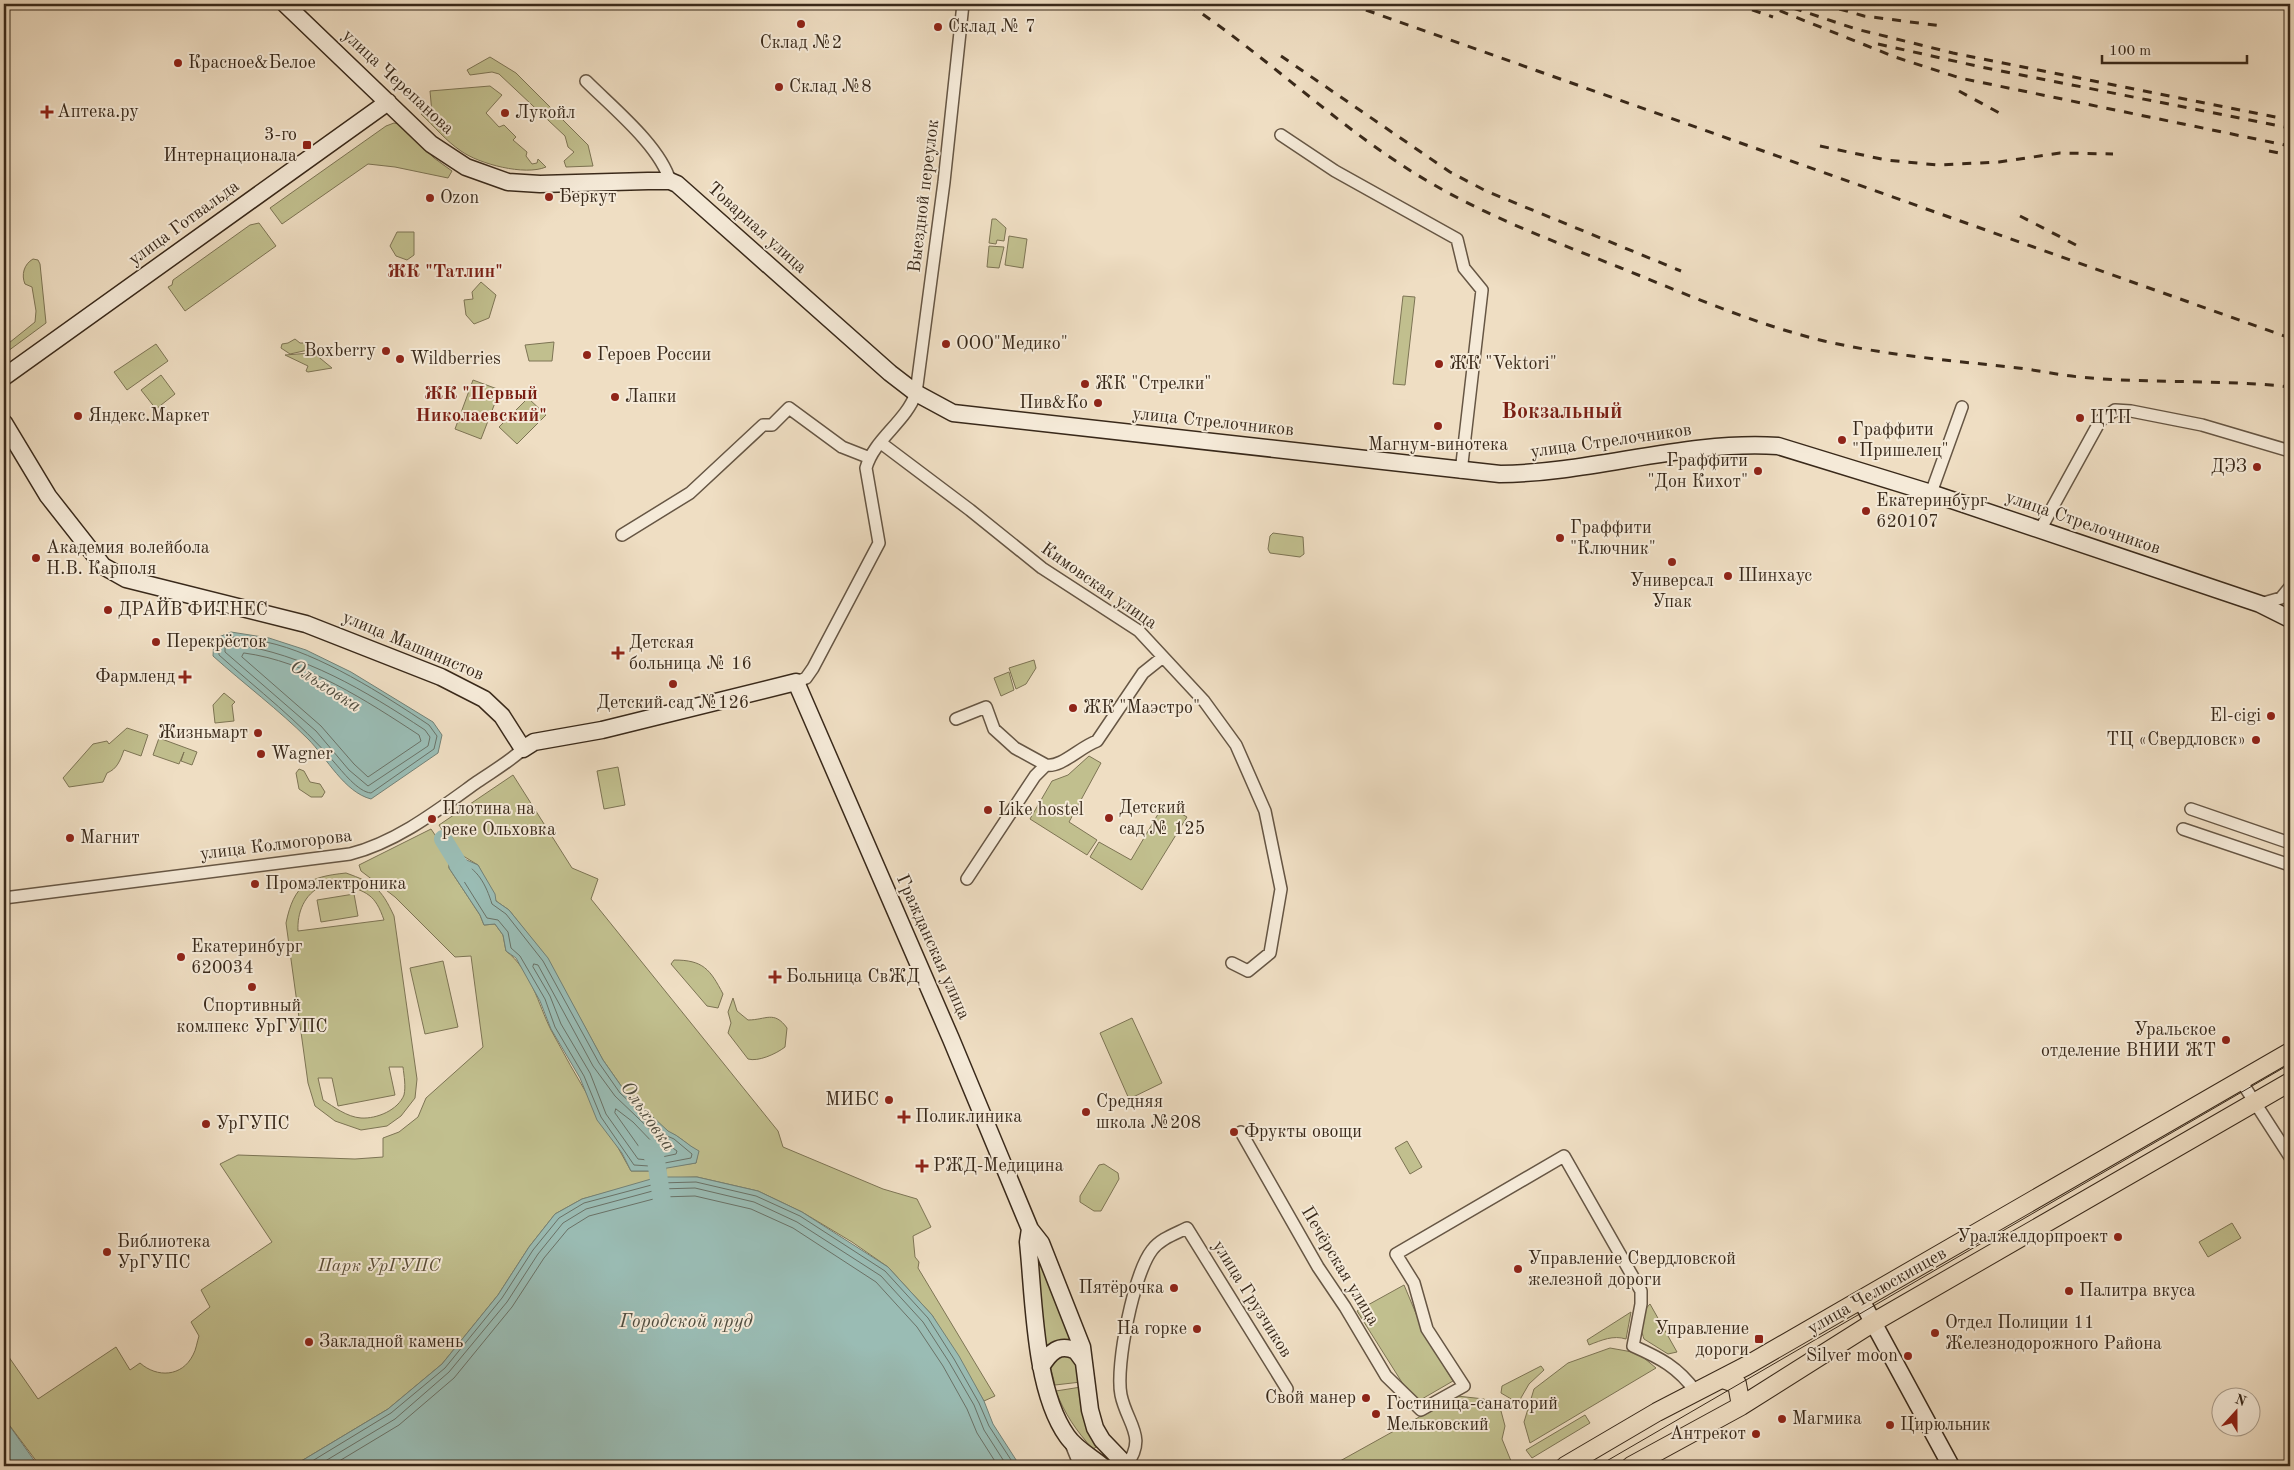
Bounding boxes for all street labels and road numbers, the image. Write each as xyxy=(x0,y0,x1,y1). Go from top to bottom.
street label: улица Черепанова xyxy=(339,26,457,138)
street label: Выездной переулок xyxy=(906,118,942,274)
street label: улица Готвальда xyxy=(125,177,243,269)
street label: Товарная улица xyxy=(704,179,810,277)
street label: улица Стрелочников xyxy=(1131,405,1295,439)
street label: улица Стрелочников xyxy=(1529,421,1693,461)
street label: улица Стрелочников xyxy=(2003,488,2163,558)
street label: Кимовская улица xyxy=(1038,539,1160,633)
street label: улица Машинистов xyxy=(340,608,486,684)
street label: улица Колмогорова xyxy=(199,827,353,863)
street label: Гражданская улица xyxy=(893,872,973,1022)
street label: Печёрская улица xyxy=(1297,1203,1383,1329)
street label: улица Грузчиков xyxy=(1209,1237,1295,1361)
street label: улица Челюскинцев xyxy=(1805,1244,1949,1338)

